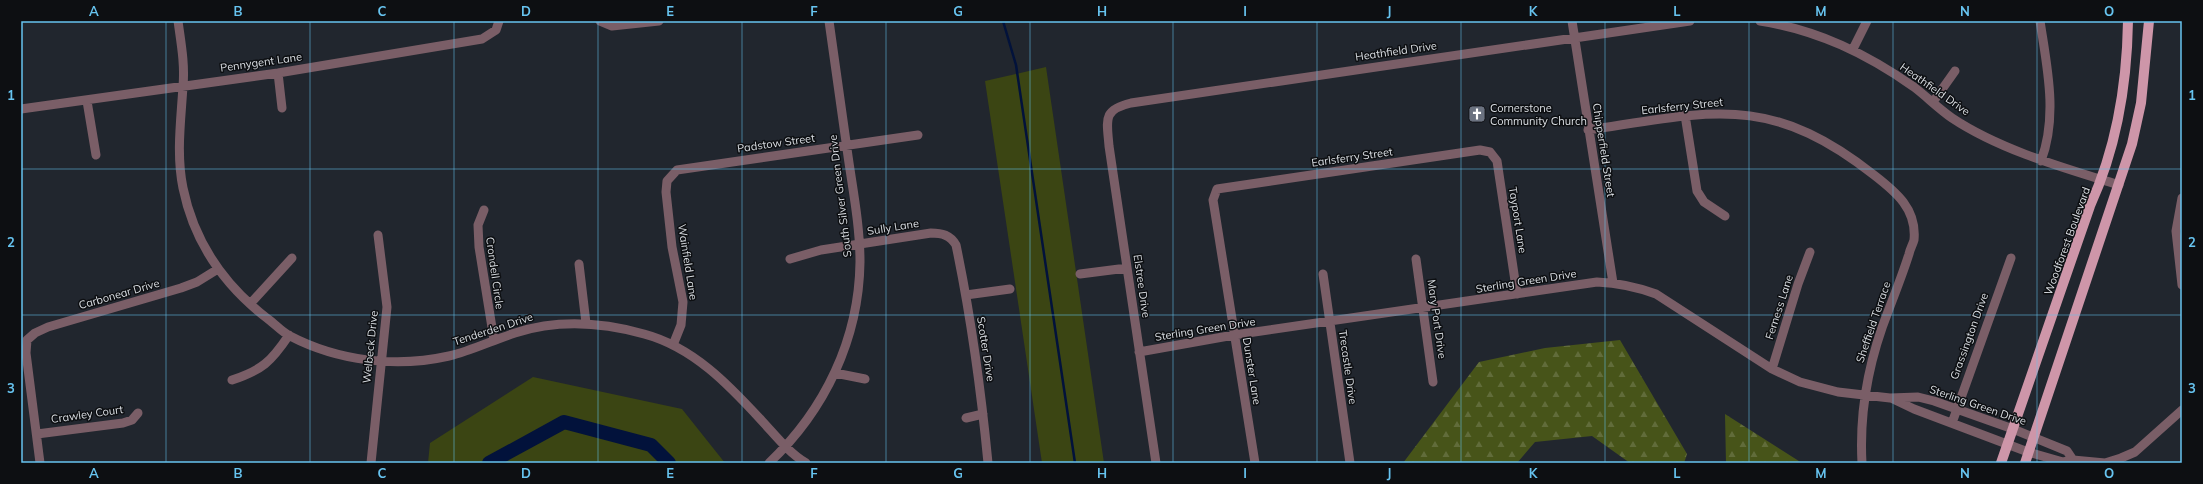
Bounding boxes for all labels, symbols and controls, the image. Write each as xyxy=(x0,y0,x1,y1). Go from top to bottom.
text: A xyxy=(89,3,99,19)
text: B xyxy=(234,3,243,19)
text: C xyxy=(378,3,387,19)
text: D xyxy=(521,3,531,19)
text: E xyxy=(666,3,674,19)
text: F xyxy=(810,3,818,19)
text: G xyxy=(953,3,963,19)
text: H xyxy=(1097,3,1107,19)
text: I xyxy=(1243,3,1247,19)
text: J xyxy=(1387,3,1391,19)
text: K xyxy=(1529,3,1539,19)
text: L xyxy=(1673,3,1681,19)
text: M xyxy=(1815,3,1827,19)
text: N xyxy=(1960,3,1970,19)
text: O xyxy=(2104,3,2114,19)
street label: Heathfield Drive xyxy=(1354,38,1438,64)
street label: Pennygent Lane xyxy=(219,49,303,75)
street label: Heathfield Drive xyxy=(1897,60,1973,118)
text: 1 xyxy=(7,87,15,103)
text: 1 xyxy=(2188,87,2196,103)
street label: Earlsferry Street xyxy=(1640,95,1724,117)
place label: Cornerstone Community Church xyxy=(1490,101,1587,128)
street label: Chipperfield Street xyxy=(1590,102,1618,198)
church icon: Cornerstone Community Church xyxy=(1467,104,1487,124)
street label: Padstow Street xyxy=(736,131,816,155)
street label: South Silver Green Drive xyxy=(826,134,854,258)
street label: Earlsferry Street xyxy=(1310,144,1394,170)
street label: Woodforest Boulevard xyxy=(2041,185,2093,297)
street label: Tayport Lane xyxy=(1506,186,1530,254)
street label: Sully Lane xyxy=(866,216,920,238)
street label: Wainfield Lane xyxy=(675,223,701,301)
text: 2 xyxy=(7,234,15,250)
text: 2 xyxy=(2188,234,2196,250)
street label: Crondell Circle xyxy=(483,236,507,310)
street label: Elstree Drive xyxy=(1131,253,1153,319)
street label: Sterling Green Drive xyxy=(1475,266,1577,296)
street label: Ferness Lane xyxy=(1762,273,1796,341)
street label: Carbonear Drive xyxy=(77,276,161,312)
street label: Mary Port Drive xyxy=(1425,278,1449,360)
street label: Sheffield Terrace xyxy=(1853,280,1893,364)
street label: Grassington Drive xyxy=(1947,291,1991,381)
street label: Tenderden Drive xyxy=(451,309,535,349)
street label: Welbeck Drive xyxy=(359,310,381,384)
street label: Sterling Green Drive xyxy=(1154,314,1256,344)
street label: Scotter Drive xyxy=(974,316,998,382)
street label: Trecastle Drive xyxy=(1336,329,1360,405)
street label: Dunster Lane xyxy=(1240,336,1264,406)
text: 3 xyxy=(7,380,15,396)
text: 3 xyxy=(2188,380,2196,396)
street label: Sterling Green Drive xyxy=(1928,382,2028,428)
street label: Crawley Court xyxy=(50,402,124,426)
text: A xyxy=(89,465,99,481)
text: B xyxy=(234,465,243,481)
text: C xyxy=(378,465,387,481)
text: D xyxy=(521,465,531,481)
text: E xyxy=(666,465,674,481)
text: F xyxy=(810,465,818,481)
text: G xyxy=(953,465,963,481)
text: H xyxy=(1097,465,1107,481)
text: I xyxy=(1243,465,1247,481)
text: J xyxy=(1387,465,1391,481)
text: K xyxy=(1529,465,1539,481)
text: L xyxy=(1673,465,1681,481)
text: M xyxy=(1815,465,1827,481)
text: N xyxy=(1960,465,1970,481)
text: O xyxy=(2104,465,2114,481)

